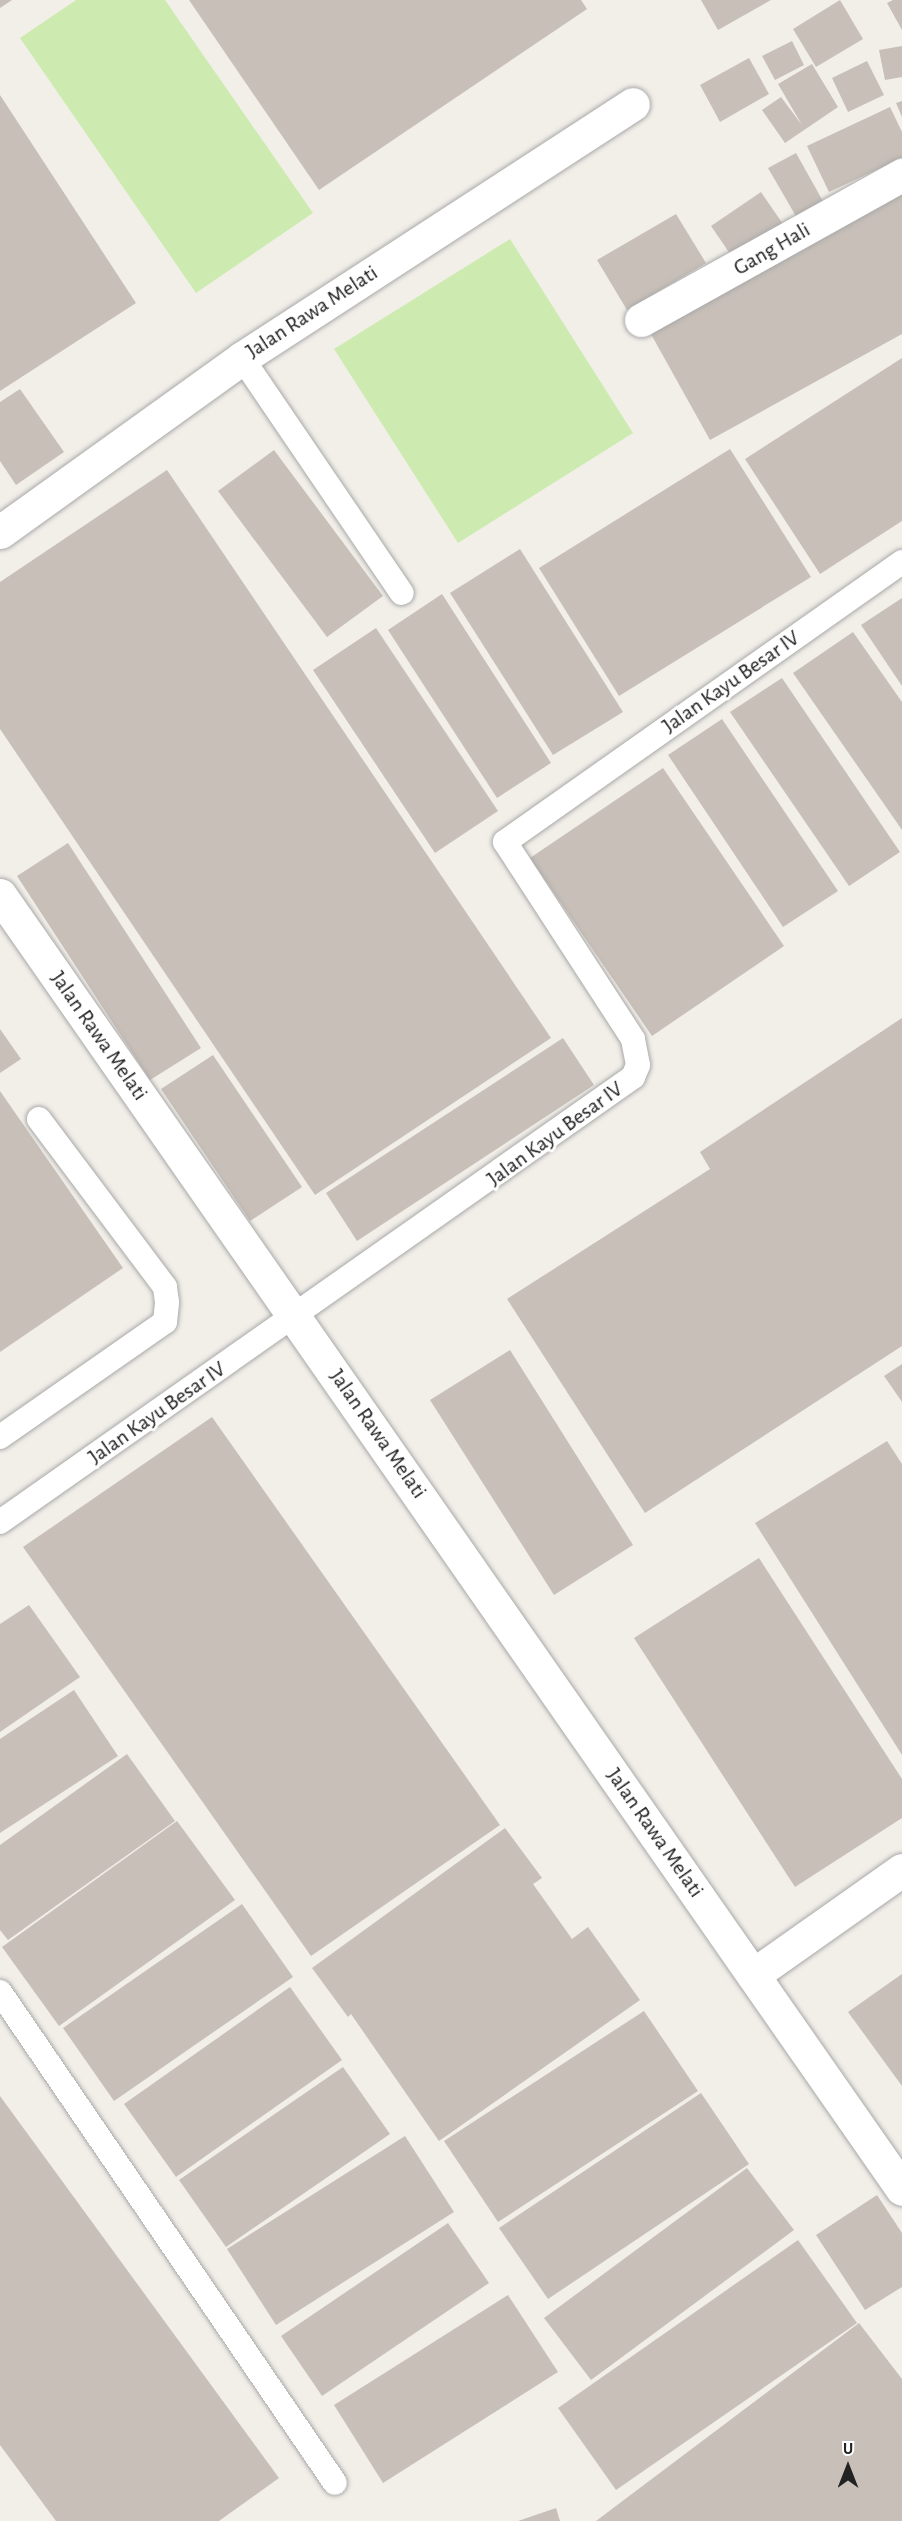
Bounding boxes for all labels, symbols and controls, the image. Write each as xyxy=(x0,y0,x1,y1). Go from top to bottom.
street label: Gang Hali xyxy=(729,217,815,281)
street label: Jalan Rawa Melati xyxy=(241,260,383,364)
street label: Jalan Kayu Besar IV xyxy=(657,625,805,739)
street label: Jalan Rawa Melati xyxy=(45,966,153,1106)
street label: Jalan Kayu Besar IV xyxy=(482,1076,628,1192)
street label: Jalan Kayu Besar IV xyxy=(83,1356,231,1470)
street label: Jalan Rawa Melati xyxy=(324,1364,432,1504)
street label: Jalan Rawa Melati xyxy=(601,1763,709,1903)
north arrow xyxy=(818,2437,878,2497)
text: U xyxy=(843,2441,853,2457)

